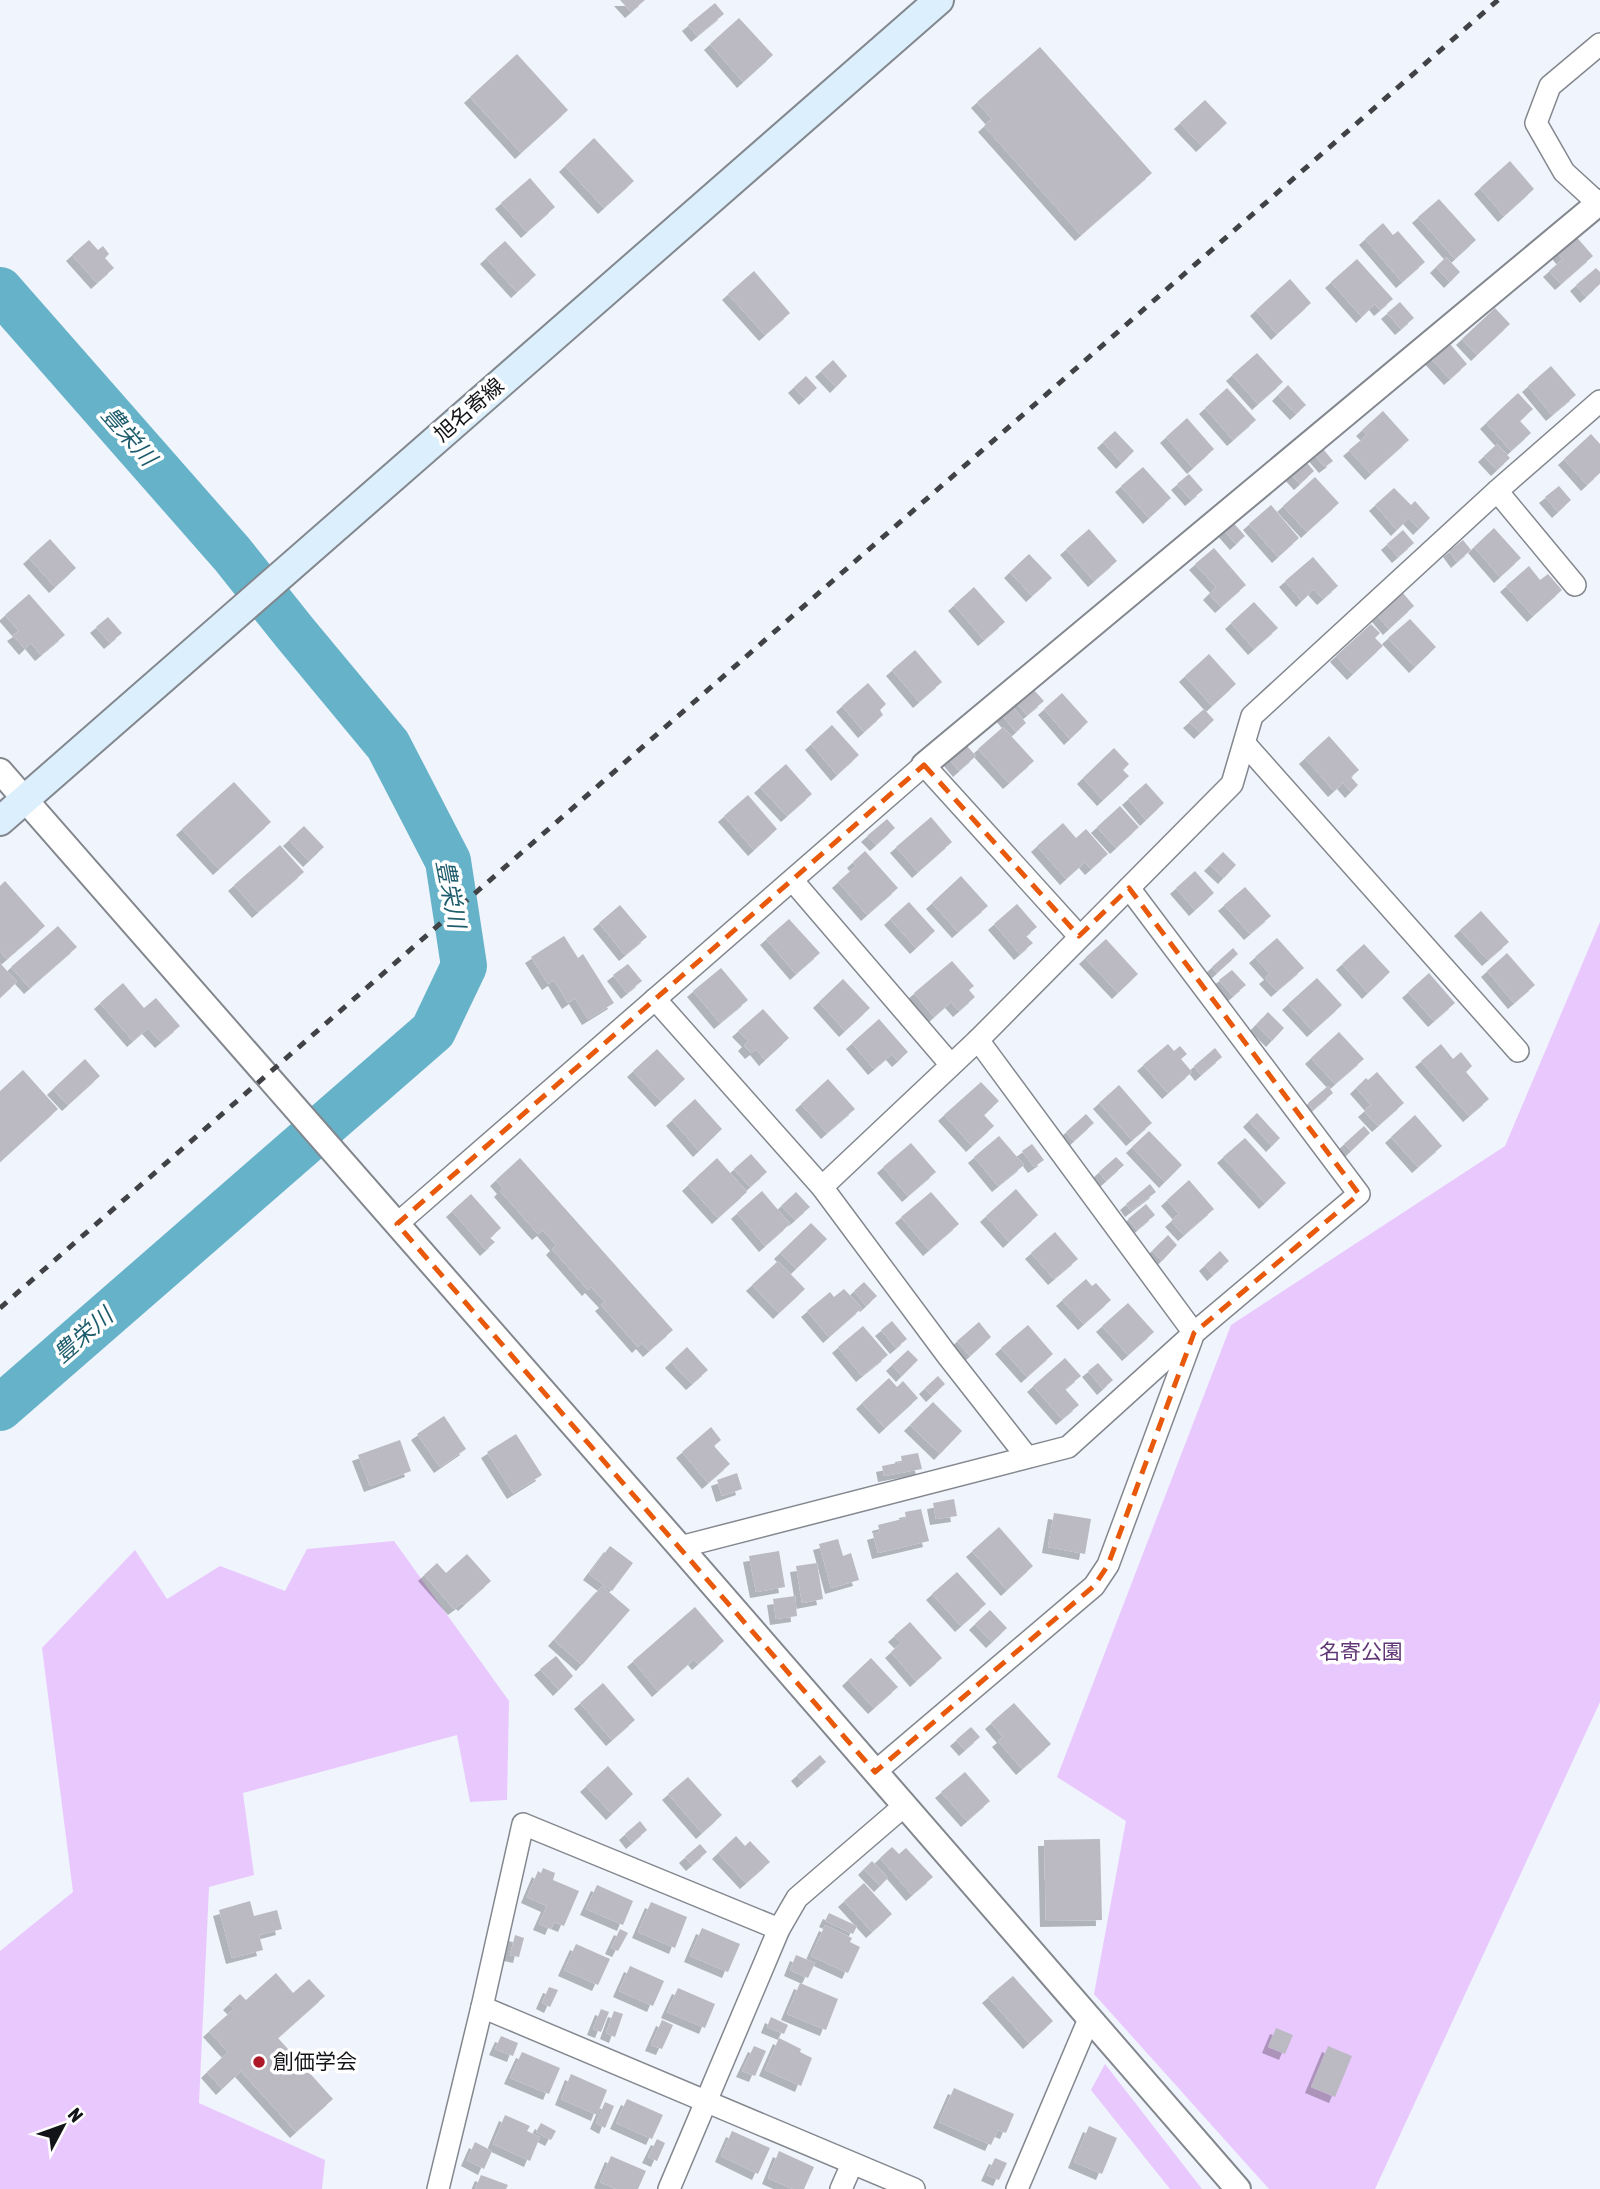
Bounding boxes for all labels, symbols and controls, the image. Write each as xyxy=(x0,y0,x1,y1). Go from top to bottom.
street label: 旭名寄線 xyxy=(429,373,508,446)
water label: 豊栄川 xyxy=(97,401,163,473)
water label: 豊栄川 xyxy=(432,858,471,933)
water label: 豊栄川 xyxy=(48,1301,120,1367)
park label: 名寄公園 xyxy=(1319,1639,1403,1663)
place label: 創価学会 xyxy=(273,2049,357,2073)
marker: 創価学会 xyxy=(251,2054,267,2070)
north arrow xyxy=(28,2091,98,2161)
text: N xyxy=(64,2103,88,2126)

